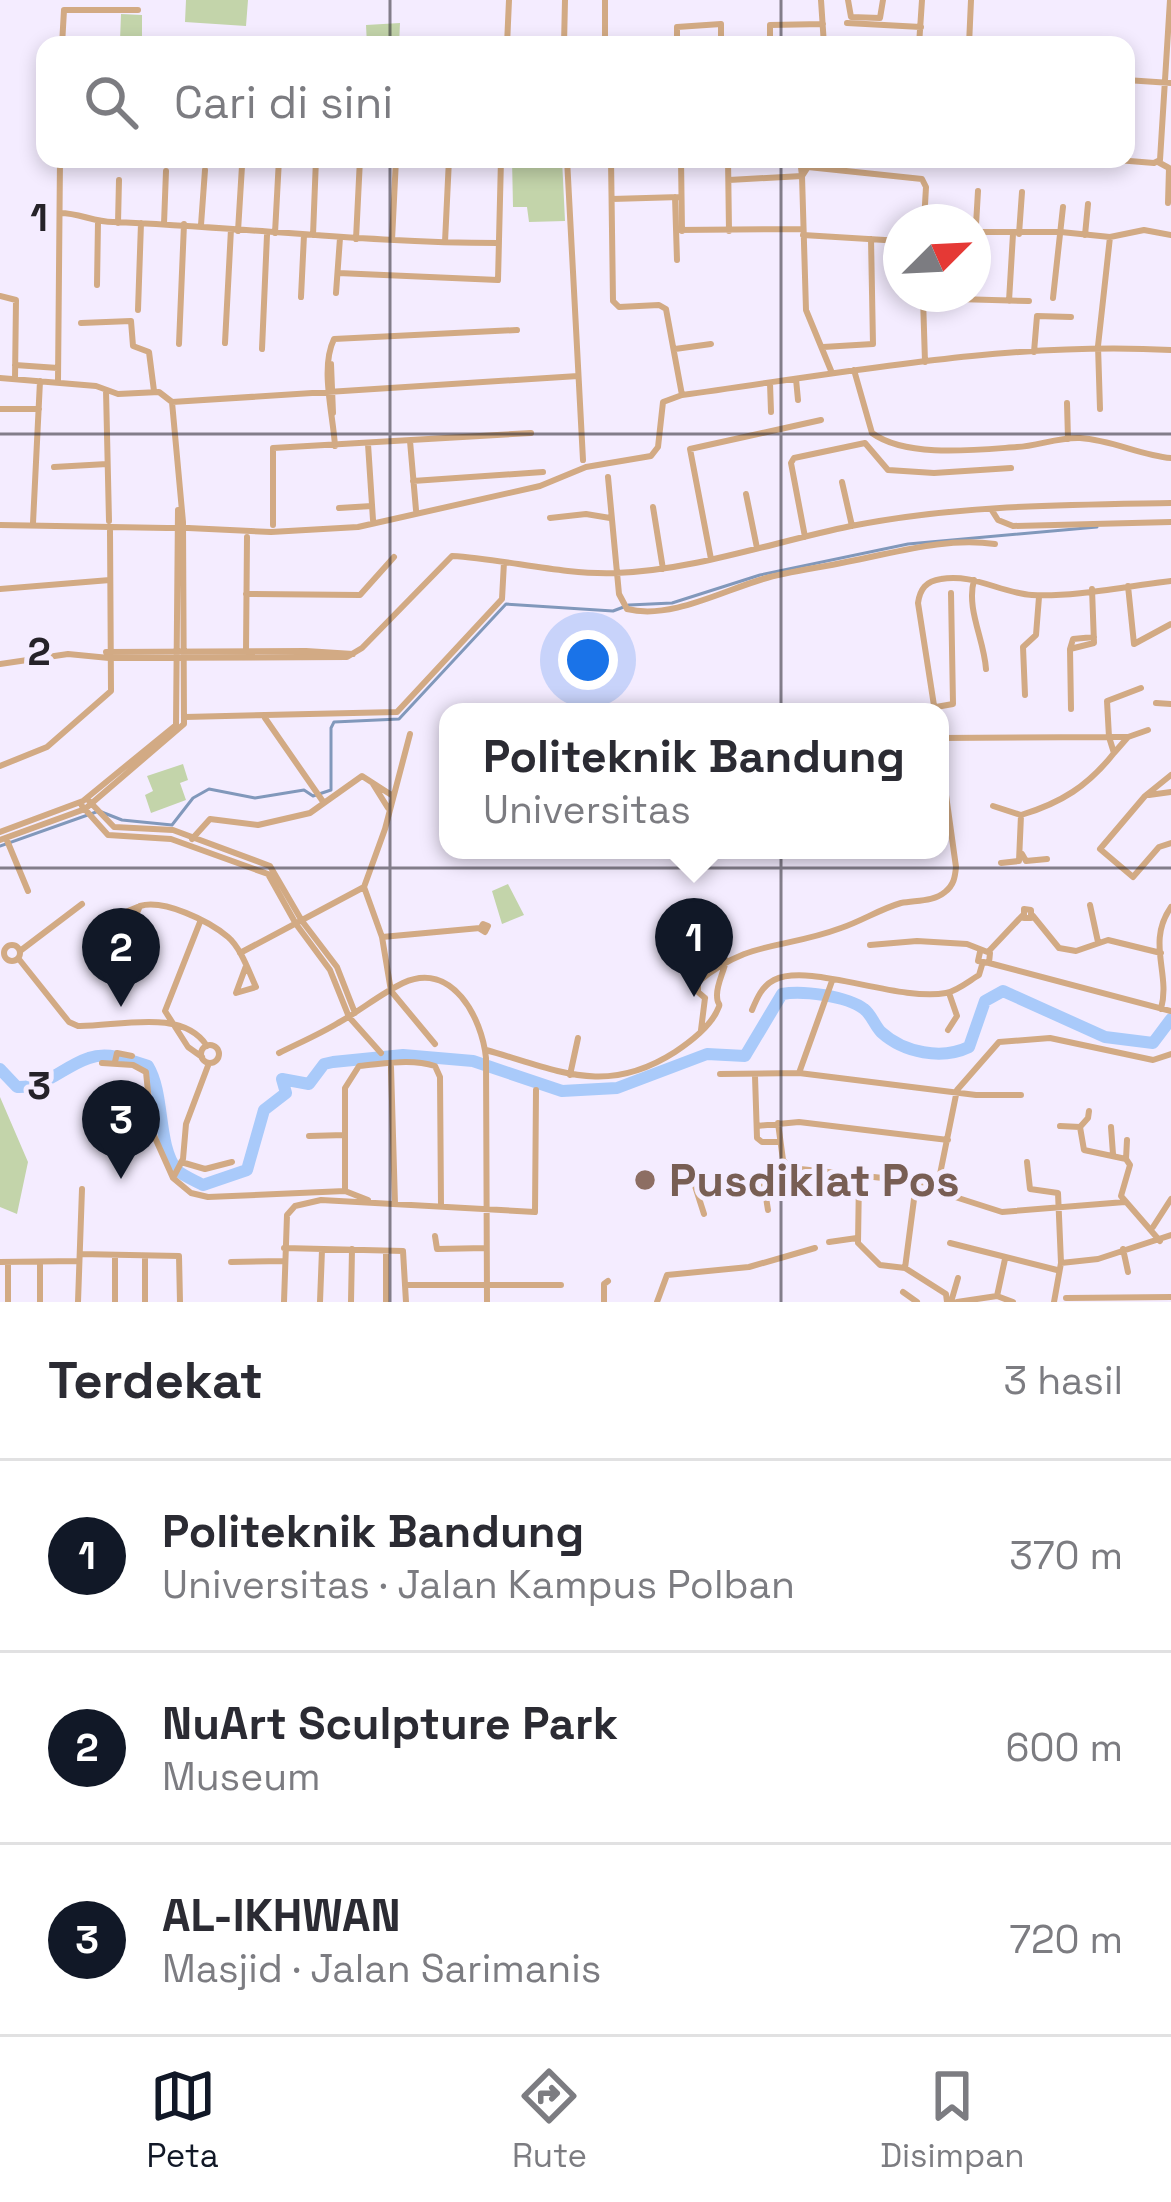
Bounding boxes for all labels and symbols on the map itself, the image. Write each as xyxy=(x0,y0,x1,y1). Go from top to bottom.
text: 1 xyxy=(30,193,48,242)
north arrow xyxy=(883,204,991,312)
text: 2 xyxy=(27,627,51,676)
your location xyxy=(558,630,618,690)
pin: 1 xyxy=(655,898,733,997)
pin: 2 xyxy=(82,908,160,1007)
text: 3 xyxy=(27,1061,51,1110)
pin: 3 xyxy=(82,1080,160,1179)
place label: Pusdiklat Pos xyxy=(669,1152,960,1209)
marker: Pusdiklat Pos xyxy=(632,1167,658,1193)

